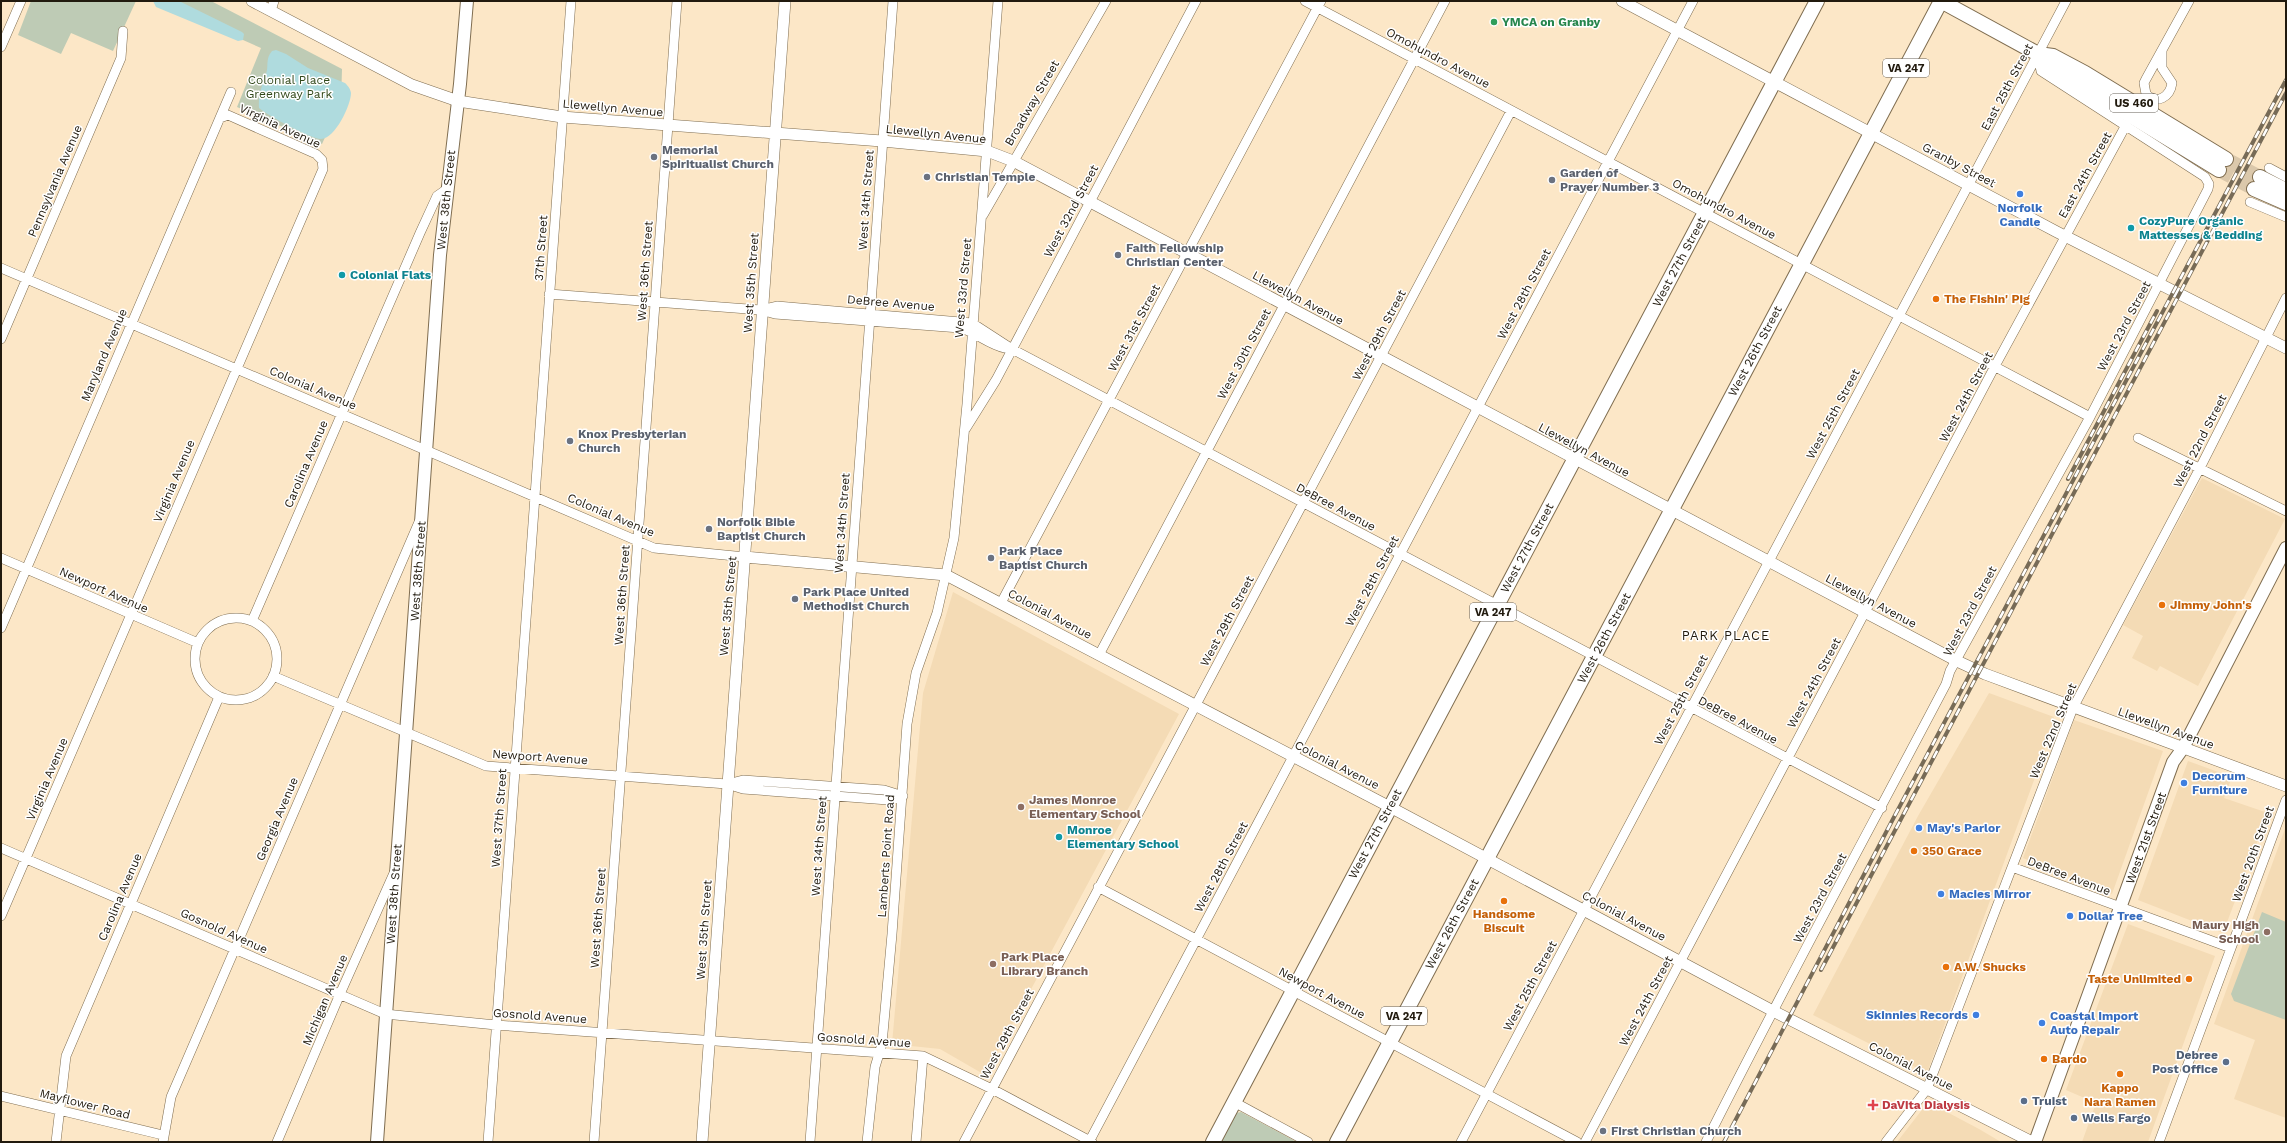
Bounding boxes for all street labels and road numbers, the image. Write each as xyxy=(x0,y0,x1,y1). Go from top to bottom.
street label: Omohundro Avenue xyxy=(1384,25,1492,91)
street label: East 25th Street xyxy=(1978,41,2036,133)
street label: Broadway Street xyxy=(1002,58,1062,148)
road number: VA 247 xyxy=(1883,59,1929,77)
road number: US 460 xyxy=(2110,94,2158,112)
street label: Llewellyn Avenue xyxy=(562,97,664,119)
street label: Virginia Avenue xyxy=(237,101,323,151)
street label: Llewellyn Avenue xyxy=(885,122,987,146)
street label: Pennsylvania Avenue xyxy=(25,123,85,239)
street label: East 24th Street xyxy=(2055,129,2115,221)
street label: Granby Street xyxy=(1920,140,1998,190)
street label: West 38th Street xyxy=(434,149,458,251)
street label: West 34th Street xyxy=(856,149,876,251)
street label: West 32nd Street xyxy=(1041,162,1101,260)
street label: Omohundro Avenue xyxy=(1670,176,1778,242)
street label: 37th Street xyxy=(532,215,550,281)
street label: West 27th Street xyxy=(1649,215,1709,309)
street label: West 36th Street xyxy=(635,220,655,322)
street label: West 35th Street xyxy=(741,233,761,333)
street label: West 33rd Street xyxy=(952,238,974,338)
street label: West 28th Street xyxy=(1494,246,1554,342)
street label: Llewellyn Avenue xyxy=(1250,268,1346,328)
street label: West 23rd Street xyxy=(2094,279,2154,373)
street label: West 31st Street xyxy=(1105,282,1163,374)
street label: West 29th Street xyxy=(1349,287,1409,383)
street label: DeBree Avenue xyxy=(847,292,935,314)
street label: West 26th Street xyxy=(1725,303,1785,399)
street label: Maryland Avenue xyxy=(78,306,130,404)
street label: West 30th Street xyxy=(1214,306,1274,402)
street label: West 24th Street xyxy=(1936,350,1996,444)
street label: Colonial Avenue xyxy=(267,363,359,413)
street label: West 25th Street xyxy=(1803,366,1863,462)
street label: West 22nd Street xyxy=(2170,392,2230,490)
street label: Carolina Avenue xyxy=(281,418,331,510)
street label: Llewellyn Avenue xyxy=(1536,420,1632,480)
street label: Virginia Avenue xyxy=(150,438,198,524)
street label: West 34th Street xyxy=(832,472,852,574)
street label: DeBree Avenue xyxy=(1294,480,1378,534)
street label: Colonial Avenue xyxy=(565,490,657,540)
street label: West 27th Street xyxy=(1497,501,1557,595)
street label: West 38th Street xyxy=(408,520,428,622)
street label: West 28th Street xyxy=(1342,533,1402,629)
street label: West 36th Street xyxy=(612,544,632,646)
street label: West 35th Street xyxy=(717,556,739,656)
street label: Newport Avenue xyxy=(57,564,151,616)
street label: West 23rd Street xyxy=(1940,564,2000,658)
street label: Llewellyn Avenue xyxy=(1823,571,1919,631)
street label: West 29th Street xyxy=(1197,573,1257,669)
street label: Colonial Avenue xyxy=(1006,586,1094,642)
street label: West 26th Street xyxy=(1574,590,1634,686)
road number: VA 247 xyxy=(1470,603,1516,621)
street label: West 24th Street xyxy=(1784,636,1844,730)
street label: West 25th Street xyxy=(1651,652,1711,748)
street label: West 22nd Street xyxy=(2027,681,2079,781)
street label: DeBree Avenue xyxy=(1696,693,1780,747)
street label: Llewellyn Avenue xyxy=(2116,704,2216,752)
street label: Virginia Avenue xyxy=(23,736,71,822)
street label: Colonial Avenue xyxy=(1292,738,1382,792)
street label: Newport Avenue xyxy=(492,747,588,767)
street label: West 37th Street xyxy=(489,768,509,868)
street label: Georgia Avenue xyxy=(253,775,301,863)
street label: West 27th Street xyxy=(1345,787,1405,881)
street label: West 21st Street xyxy=(2123,790,2169,886)
street label: Lamberts Point Road xyxy=(875,794,897,918)
street label: West 34th Street xyxy=(809,795,829,897)
street label: West 20th Street xyxy=(2229,804,2277,904)
street label: West 28th Street xyxy=(1191,819,1251,915)
street label: West 38th Street xyxy=(384,843,404,945)
street label: Carolina Avenue xyxy=(95,851,145,943)
street label: West 23rd Street xyxy=(1790,851,1850,945)
street label: DeBree Avenue xyxy=(2025,854,2113,898)
street label: West 36th Street xyxy=(588,867,608,969)
street label: West 26th Street xyxy=(1422,876,1482,972)
street label: West 35th Street xyxy=(694,880,714,980)
street label: Colonial Avenue xyxy=(1580,888,1668,944)
street label: Gosnold Avenue xyxy=(178,905,270,957)
street label: West 25th Street xyxy=(1500,938,1560,1034)
street label: Michigan Avenue xyxy=(300,952,351,1048)
street label: West 24th Street xyxy=(1616,954,1676,1048)
street label: Newport Avenue xyxy=(1276,964,1368,1022)
street label: West 29th Street xyxy=(977,986,1037,1082)
street label: Gosnold Avenue xyxy=(493,1006,587,1026)
road number: VA 247 xyxy=(1381,1007,1427,1025)
street label: Gosnold Avenue xyxy=(817,1030,911,1050)
street label: Colonial Avenue xyxy=(1866,1039,1956,1093)
street label: Mayflower Road xyxy=(38,1086,132,1122)

